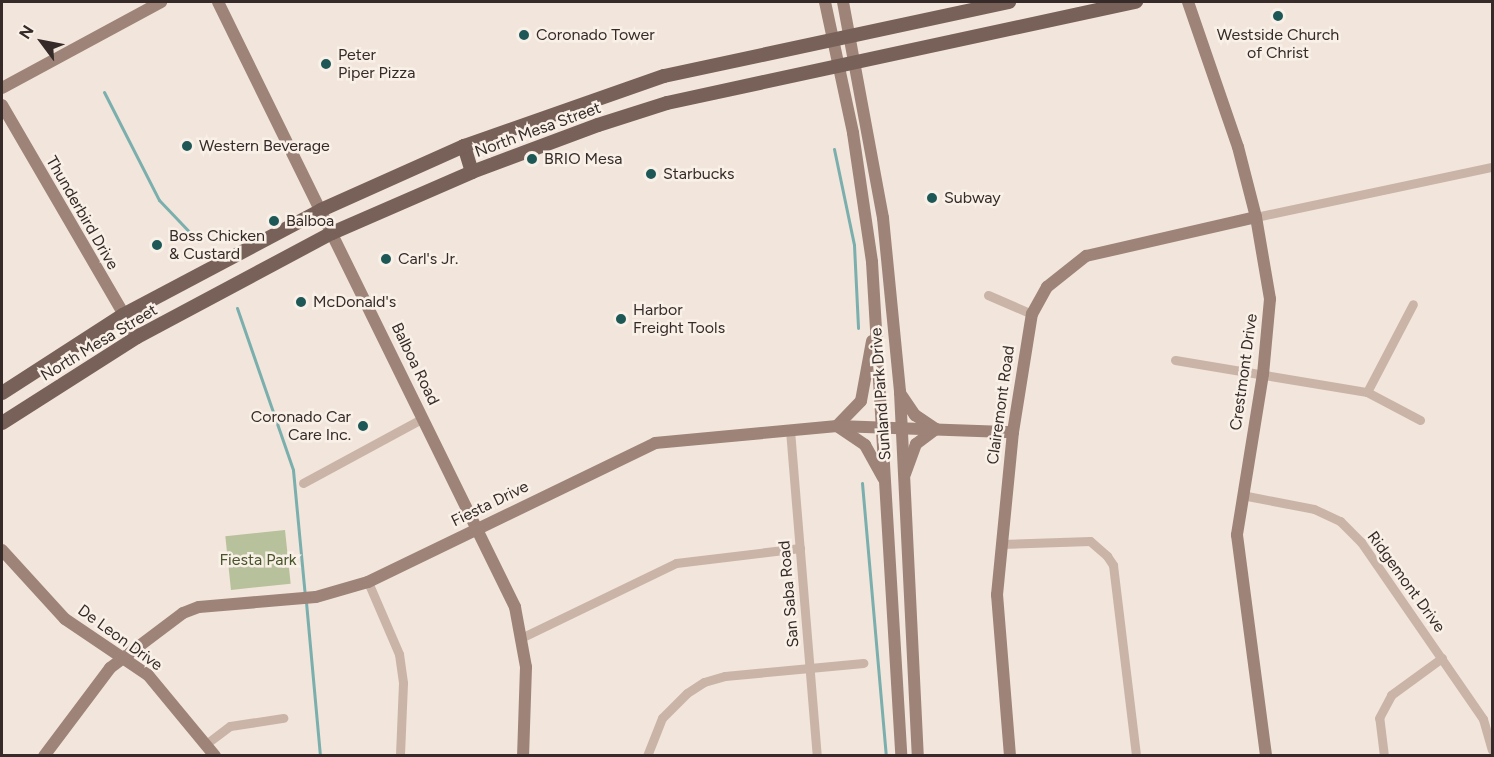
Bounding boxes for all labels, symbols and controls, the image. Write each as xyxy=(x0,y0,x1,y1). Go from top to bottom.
marker: Westside Church of Christ xyxy=(1271,9,1285,23)
north arrow xyxy=(12,12,72,72)
text: N xyxy=(15,22,38,42)
place label: Coronado Tower xyxy=(536,25,655,45)
place label: Westside Church of Christ xyxy=(1217,25,1339,63)
marker: Coronado Tower xyxy=(517,28,531,42)
place label: Peter Piper Pizza xyxy=(338,45,415,83)
marker: Peter Piper Pizza xyxy=(319,57,333,71)
street label: North Mesa Street xyxy=(472,98,604,162)
place label: Western Beverage xyxy=(199,136,330,156)
marker: Western Beverage xyxy=(180,139,194,153)
place label: BRIO Mesa xyxy=(544,149,622,169)
marker: BRIO Mesa xyxy=(525,152,539,166)
street label: Thunderbird Drive xyxy=(42,153,122,273)
place label: Starbucks xyxy=(663,164,735,184)
marker: Starbucks xyxy=(644,167,658,181)
place label: Subway xyxy=(944,188,1001,208)
marker: Subway xyxy=(925,191,939,205)
place label: Balboa xyxy=(286,211,334,231)
marker: Balboa xyxy=(267,214,281,228)
place label: Boss Chicken & Custard xyxy=(169,226,265,264)
marker: Boss Chicken & Custard xyxy=(150,238,164,252)
place label: Carl's Jr. xyxy=(398,249,458,269)
marker: Carl's Jr. xyxy=(379,252,393,266)
place label: McDonald's xyxy=(313,292,396,312)
marker: McDonald's xyxy=(294,295,308,309)
place label: Harbor Freight Tools xyxy=(633,300,725,338)
street label: North Mesa Street xyxy=(37,301,161,385)
marker: Harbor Freight Tools xyxy=(614,312,628,326)
street label: Crestmont Drive xyxy=(1226,312,1262,432)
street label: Balboa Road xyxy=(387,320,443,408)
street label: Sunland Park Drive xyxy=(867,327,895,461)
street label: Clairemont Road xyxy=(983,344,1019,466)
place label: Coronado Car Care Inc. xyxy=(251,407,351,445)
marker: Coronado Car Care Inc. xyxy=(356,419,370,433)
street label: Fiesta Drive xyxy=(448,477,532,531)
street label: Ridgemont Drive xyxy=(1363,528,1449,636)
street label: San Saba Road xyxy=(775,540,803,648)
park label: Fiesta Park xyxy=(219,550,297,570)
street label: De Leon Drive xyxy=(74,601,166,675)

